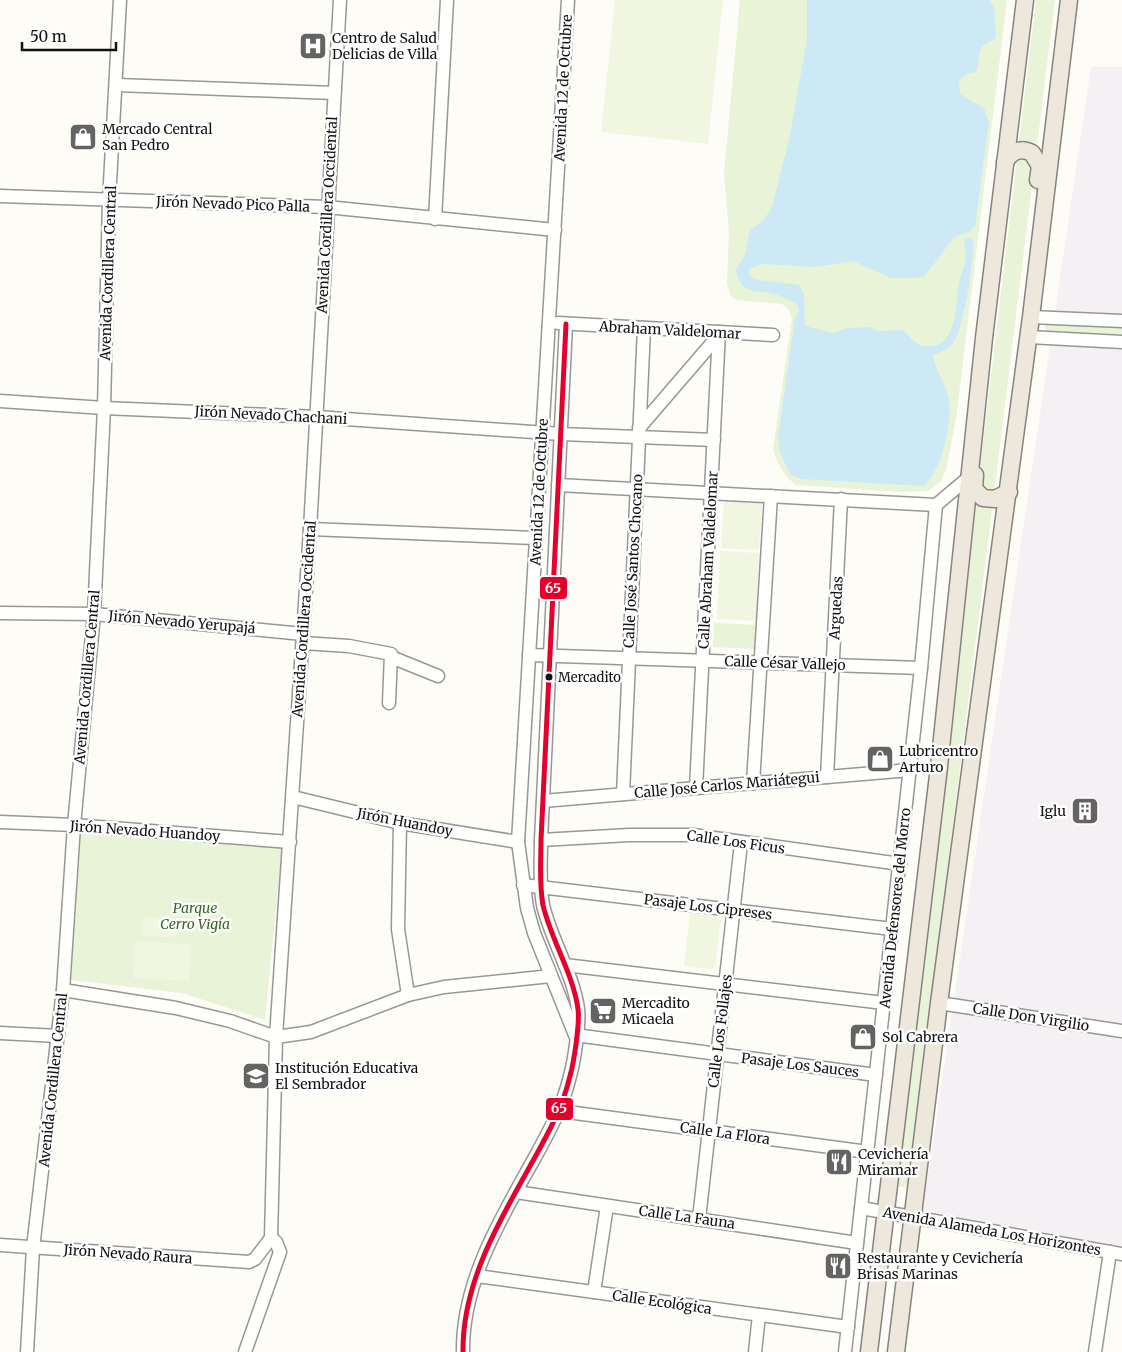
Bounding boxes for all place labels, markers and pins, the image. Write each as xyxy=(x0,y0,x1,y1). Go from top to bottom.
place label: Centro de Salud Delicias de Villa xyxy=(332,29,438,63)
hospital icon: Centro de Salud Delicias de Villa xyxy=(298,31,328,61)
place label: Mercado Central San Pedro xyxy=(102,120,213,154)
shop icon: Mercado Central San Pedro xyxy=(68,122,98,152)
place label: Mercadito xyxy=(558,669,621,686)
marker: Mercadito xyxy=(544,672,554,682)
place label: Lubricentro Arturo xyxy=(898,742,978,776)
shop icon: Lubricentro Arturo xyxy=(865,744,895,774)
building icon: Iglu xyxy=(1070,796,1100,826)
place label: Iglu xyxy=(1040,802,1066,820)
place label: Mercadito Micaela xyxy=(622,994,690,1028)
supermarket icon: Mercadito Micaela xyxy=(588,996,618,1026)
shop icon: Sol Cabrera xyxy=(848,1022,878,1052)
place label: Sol Cabrera xyxy=(882,1028,959,1046)
place label: Institución Educativa El Sembrador xyxy=(275,1059,419,1093)
school or university icon: Institución Educativa El Sembrador xyxy=(241,1061,271,1091)
place label: Cevichería Miramar xyxy=(858,1145,929,1179)
restaurant icon: Cevichería Miramar xyxy=(824,1147,854,1177)
place label: Restaurante y Cevichería Brisas Marinas xyxy=(857,1249,1024,1283)
restaurant icon: Restaurante y Cevichería Brisas Marinas xyxy=(823,1251,853,1281)

